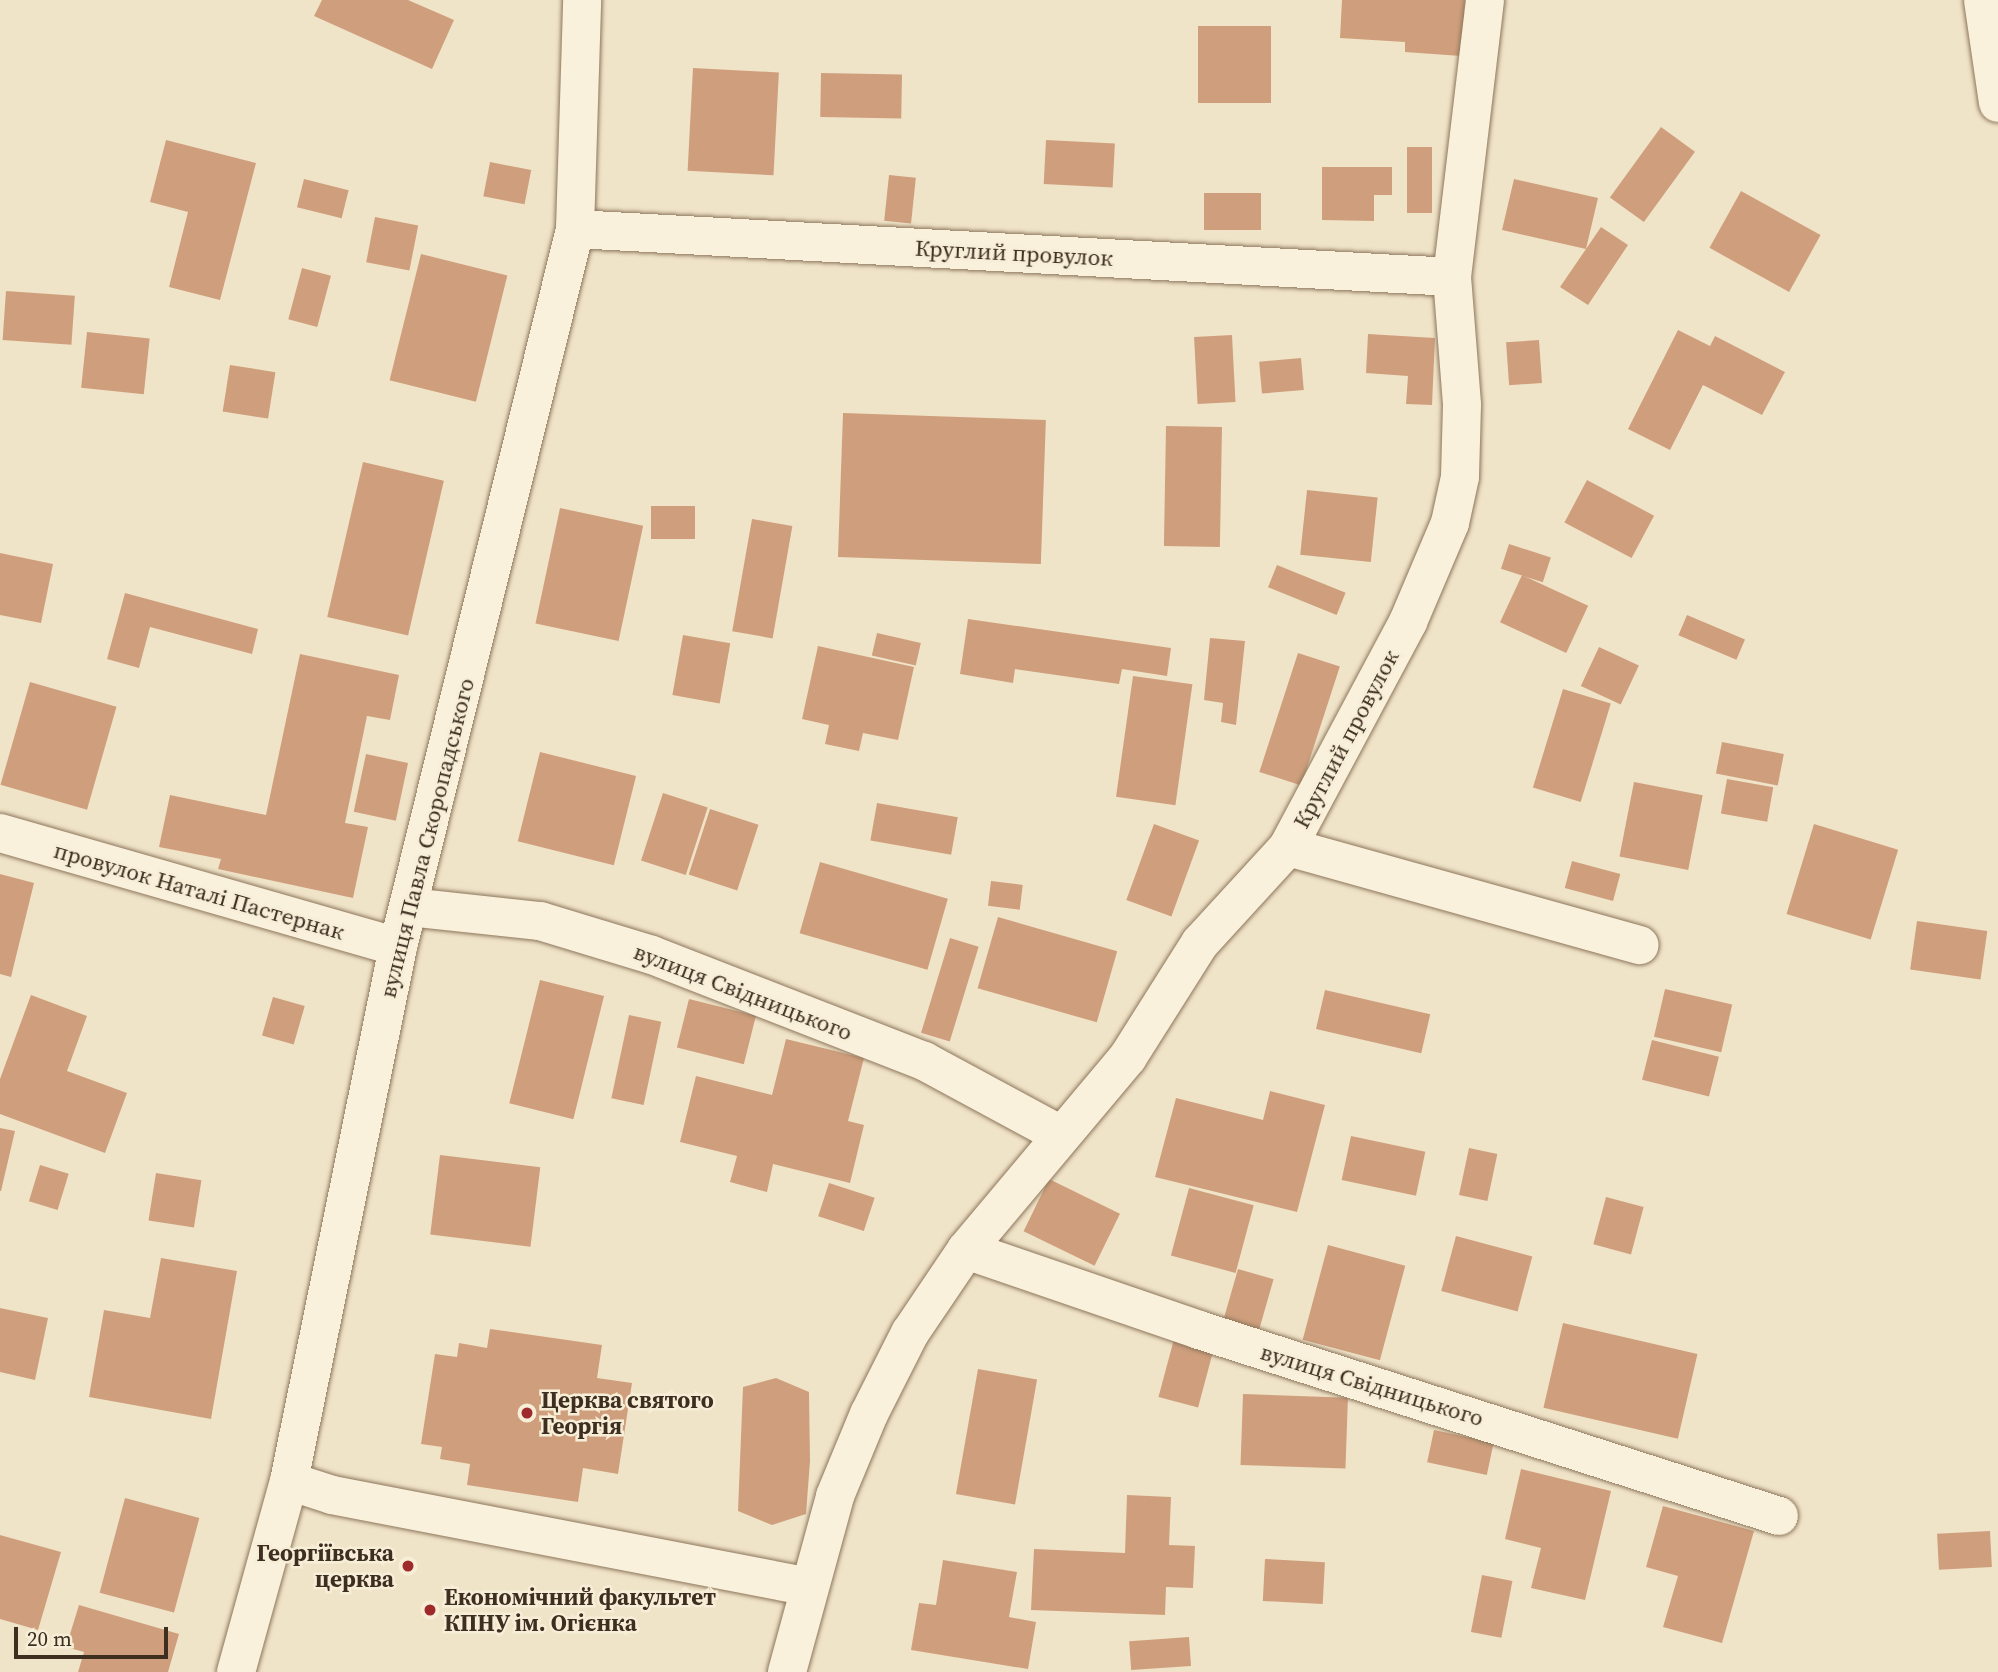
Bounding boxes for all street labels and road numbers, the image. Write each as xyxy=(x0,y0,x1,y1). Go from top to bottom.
street label: Круглий провулок xyxy=(914,234,1114,272)
street label: Круглий провулок xyxy=(1287,645,1405,833)
street label: вулиця Павла Скоропадського xyxy=(374,675,480,1001)
street label: провулок Наталі Пастернак xyxy=(51,836,347,946)
street label: вулиця Свідницького xyxy=(630,938,856,1046)
street label: вулиця Свідницького xyxy=(1257,1338,1487,1432)

